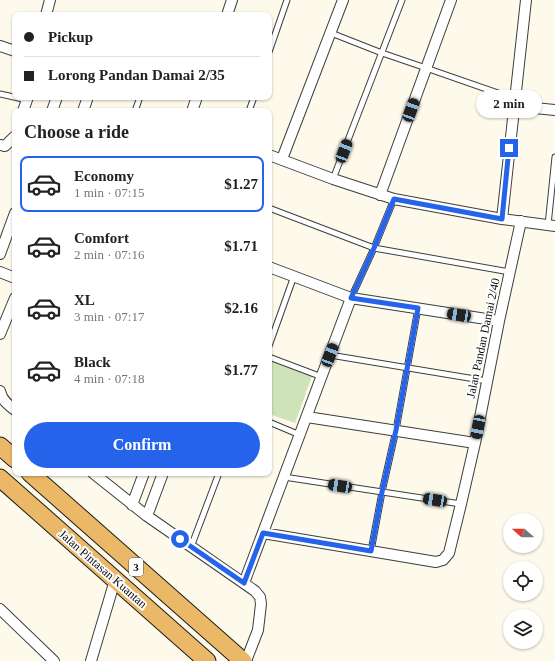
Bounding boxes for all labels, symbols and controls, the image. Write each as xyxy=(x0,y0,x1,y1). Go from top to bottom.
text: Pickup xyxy=(48,29,93,45)
text: Lorong Pandan Damai 2/35 xyxy=(48,67,225,83)
callout: 2 min xyxy=(476,90,542,118)
text: 2 min xyxy=(493,96,525,111)
car xyxy=(401,97,421,123)
text: Choose a ride xyxy=(24,122,129,142)
car xyxy=(334,138,354,164)
route end xyxy=(500,139,518,157)
icon: car xyxy=(26,166,62,202)
text: Economy xyxy=(74,168,134,184)
text: $1.27 xyxy=(224,176,258,192)
text: 1 min · 07:15 xyxy=(74,185,144,200)
icon: car xyxy=(26,228,62,264)
text: Comfort xyxy=(74,230,129,246)
text: $1.71 xyxy=(224,238,258,254)
text: 2 min · 07:16 xyxy=(74,247,144,262)
street label: Jalan Pandan Damai 2/40 xyxy=(463,277,503,399)
icon: car xyxy=(26,290,62,326)
text: XL xyxy=(74,292,95,308)
text: $2.16 xyxy=(224,300,258,316)
car xyxy=(446,307,472,323)
text: 3 min · 07:17 xyxy=(74,309,144,324)
car xyxy=(320,342,340,368)
icon: car xyxy=(26,352,62,388)
text: Black xyxy=(74,354,111,370)
text: $1.77 xyxy=(224,362,258,378)
text: 4 min · 07:18 xyxy=(74,371,144,386)
car xyxy=(470,414,486,440)
button: Confirm xyxy=(24,422,260,468)
car xyxy=(327,478,353,494)
car xyxy=(422,492,448,508)
north arrow xyxy=(503,513,543,553)
map controls xyxy=(503,513,543,649)
street label: Jalan Pintasan Kuantan xyxy=(56,527,150,611)
route start xyxy=(171,530,189,548)
road number: 3 xyxy=(129,558,143,576)
button: locate xyxy=(503,561,543,601)
button: layers xyxy=(503,609,543,649)

